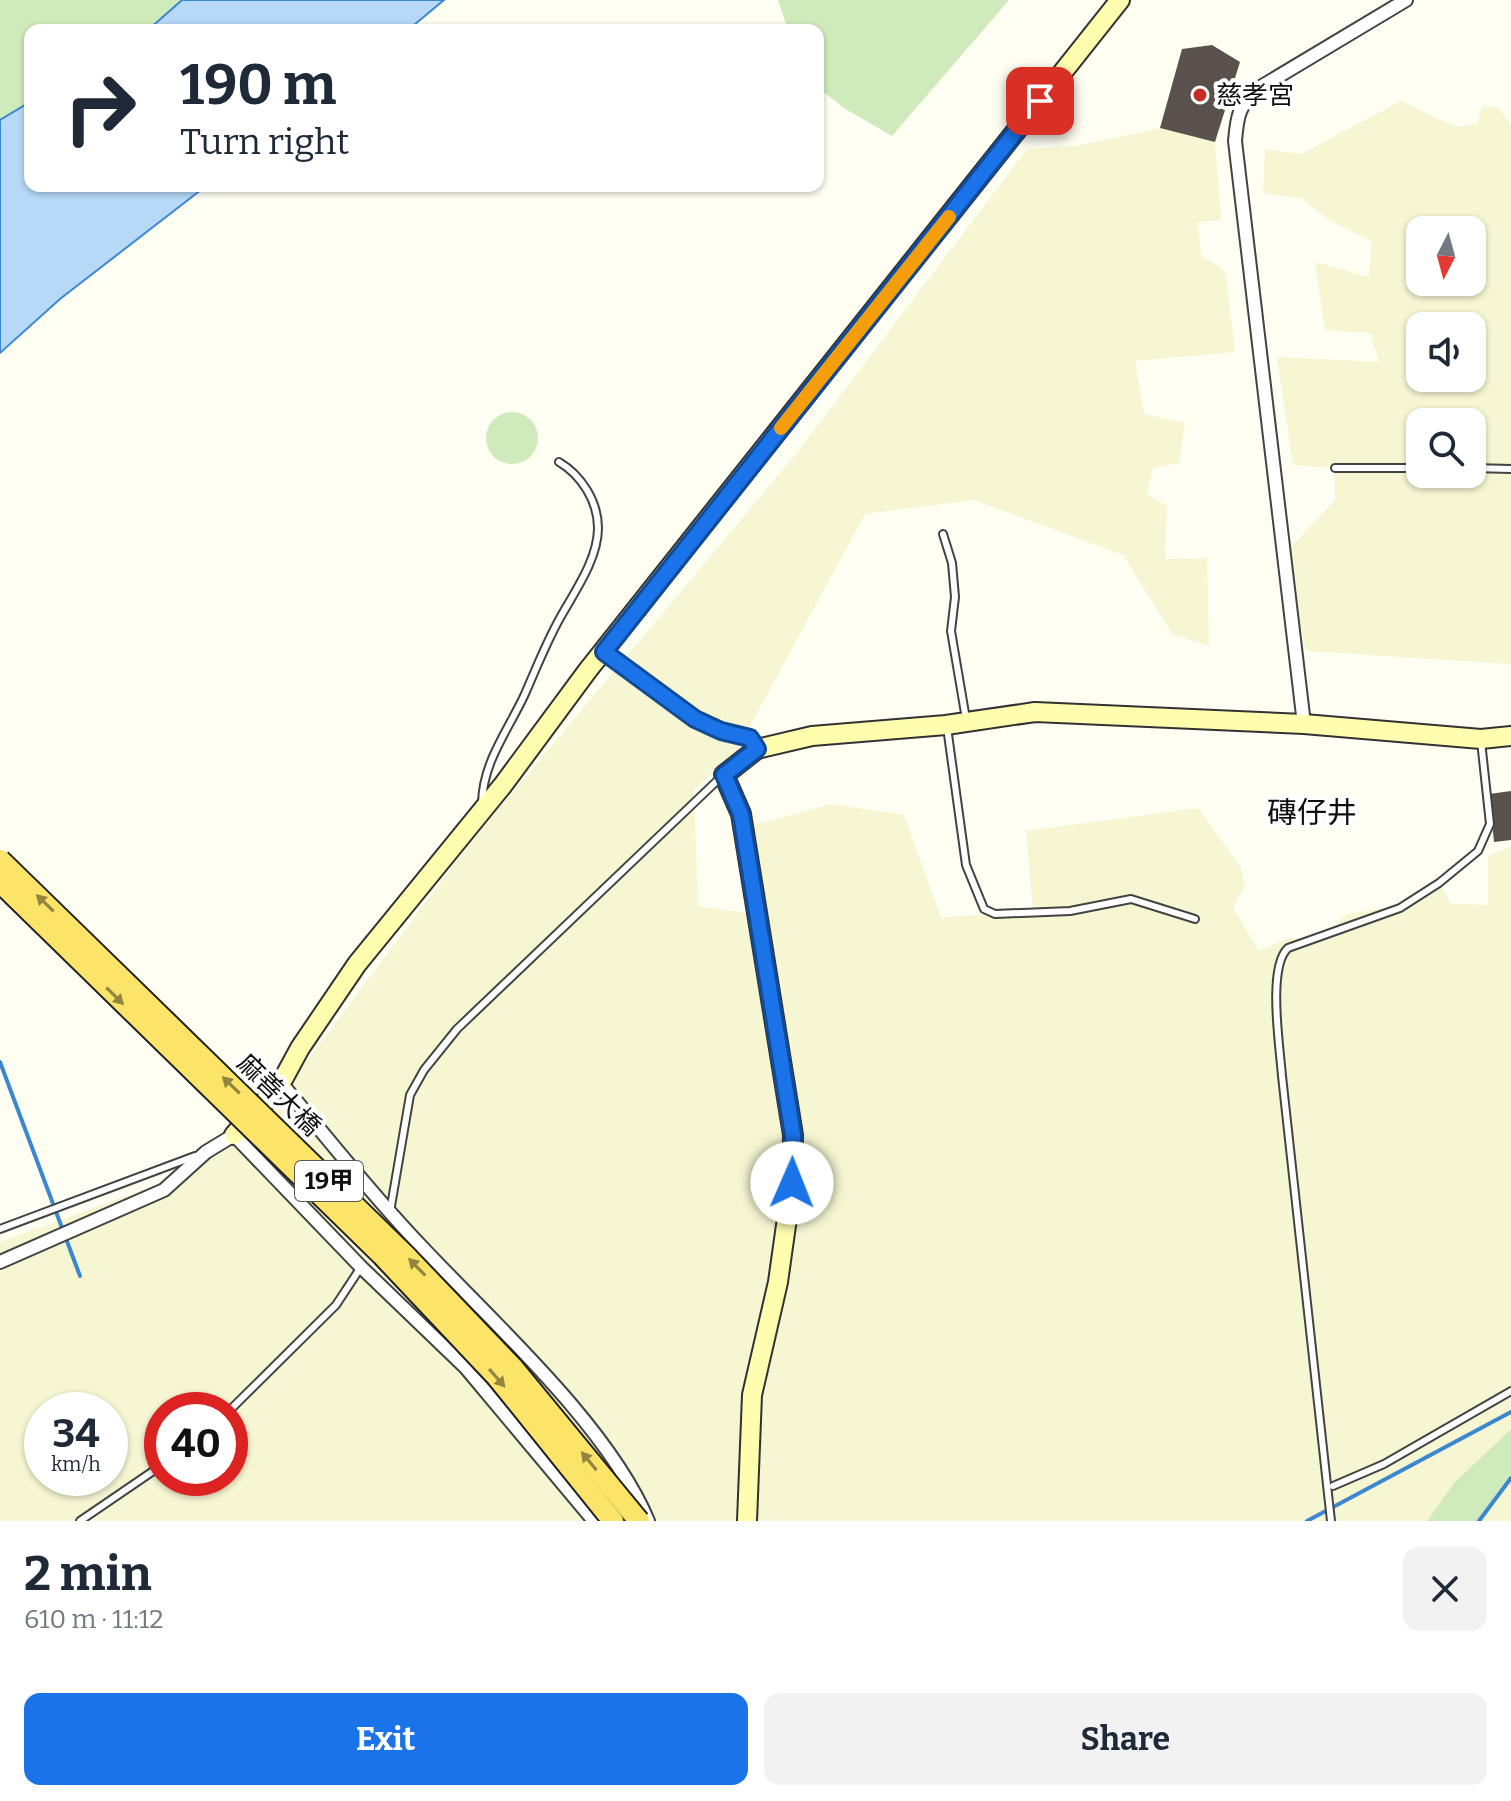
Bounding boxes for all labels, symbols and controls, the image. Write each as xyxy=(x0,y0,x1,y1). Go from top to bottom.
text: 190 m xyxy=(180,52,336,119)
icon: right xyxy=(48,56,152,160)
pin xyxy=(1006,67,1074,135)
icon: arrive xyxy=(1018,79,1062,123)
place label: 慈孝宮 xyxy=(1216,80,1294,111)
marker: 慈孝宮 xyxy=(1191,86,1209,104)
text: Turn right xyxy=(180,120,349,164)
north arrow xyxy=(1406,216,1486,296)
map controls xyxy=(1406,216,1486,488)
button: sound xyxy=(1406,312,1486,392)
button: search xyxy=(1406,408,1486,488)
district label: 磚仔井 xyxy=(1267,795,1357,831)
one-way arrow xyxy=(36,894,55,913)
one-way arrow xyxy=(105,986,124,1004)
street label: 麻善大橋 xyxy=(231,1048,327,1142)
one-way arrow xyxy=(222,1076,241,1095)
position arrow xyxy=(750,1141,834,1225)
road number: 19甲 xyxy=(295,1161,363,1201)
one-way arrow xyxy=(408,1258,426,1277)
one-way arrow xyxy=(488,1367,505,1387)
speed limit sign: 40 xyxy=(144,1392,248,1496)
text: 34 xyxy=(52,1410,100,1458)
one-way arrow xyxy=(582,1451,598,1471)
text: km/h xyxy=(51,1452,101,1476)
text: 2 min xyxy=(24,1545,152,1603)
button: close xyxy=(1403,1547,1487,1631)
text: 610 m · 11:12 xyxy=(24,1604,163,1635)
button: Exit xyxy=(24,1693,748,1785)
button: Share xyxy=(764,1693,1487,1785)

